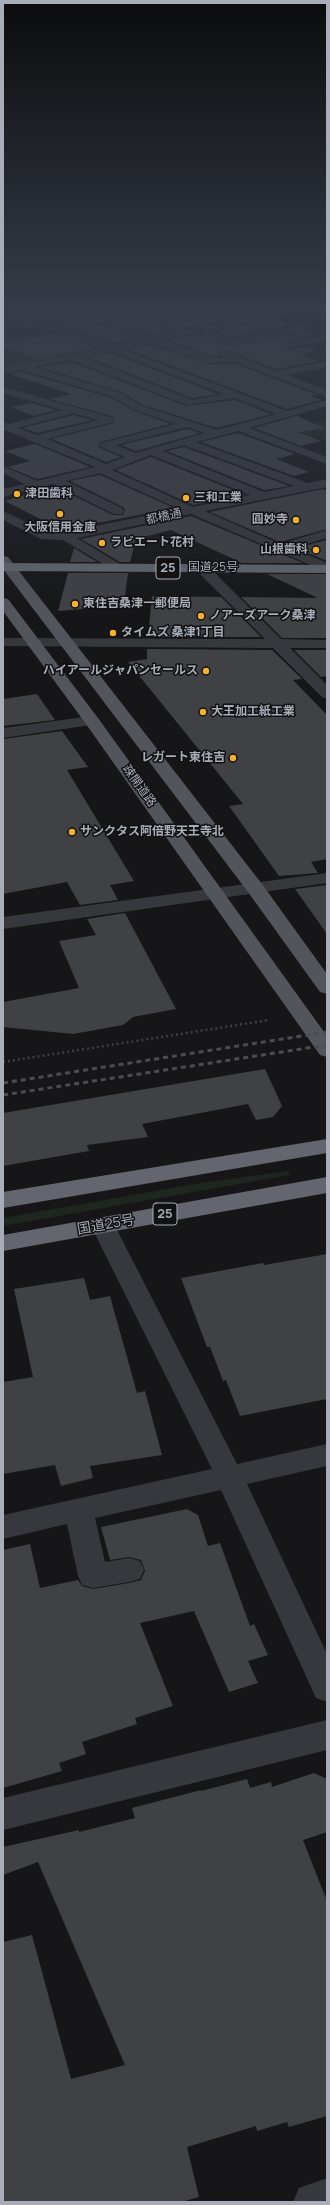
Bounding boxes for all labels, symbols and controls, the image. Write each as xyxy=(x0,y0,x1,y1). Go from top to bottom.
place label: 津田歯科 xyxy=(25,487,73,501)
marker: 津田歯科 xyxy=(12,489,22,499)
place label: 三和工業 xyxy=(194,491,242,505)
marker: 三和工業 xyxy=(181,493,191,503)
street label: 都橋通 xyxy=(145,506,183,528)
marker: 大阪信用金庫 xyxy=(55,509,65,519)
place label: 圓妙寺 xyxy=(252,513,288,527)
marker: 圓妙寺 xyxy=(291,515,301,525)
place label: 大阪信用金庫 xyxy=(24,521,96,535)
place label: ラビエート花村 xyxy=(110,536,194,550)
marker: ラビエート花村 xyxy=(97,538,107,548)
place label: 山根歯科 xyxy=(260,543,308,557)
marker: 山根歯科 xyxy=(311,545,321,555)
road number: 25 xyxy=(156,557,180,579)
street label: 国道25号 xyxy=(188,561,238,575)
place label: 東住吉桑津一郵便局 xyxy=(83,597,191,611)
marker: 東住吉桑津一郵便局 xyxy=(70,599,80,609)
place label: ノアーズアーク桑津 xyxy=(209,609,316,623)
marker: ノアーズアーク桑津 xyxy=(196,611,206,621)
place label: タイムズ 桑津1丁目 xyxy=(121,626,225,640)
marker: タイムズ 桑津1丁目 xyxy=(108,628,118,638)
place label: ハイアールジャパンセールス xyxy=(43,664,198,678)
marker: ハイアールジャパンセールス xyxy=(201,666,211,676)
place label: 大王加工紙工業 xyxy=(211,705,295,719)
marker: 大王加工紙工業 xyxy=(198,707,208,717)
place label: レガート東住吉 xyxy=(141,751,225,765)
marker: レガート東住吉 xyxy=(228,753,238,763)
street label: 疎開道路 xyxy=(119,762,159,810)
place label: サンクタス阿倍野天王寺北 xyxy=(80,825,224,839)
marker: サンクタス阿倍野天王寺北 xyxy=(67,827,77,837)
road number: 25 xyxy=(153,1203,177,1225)
street label: 国道25号 xyxy=(76,1212,136,1238)

